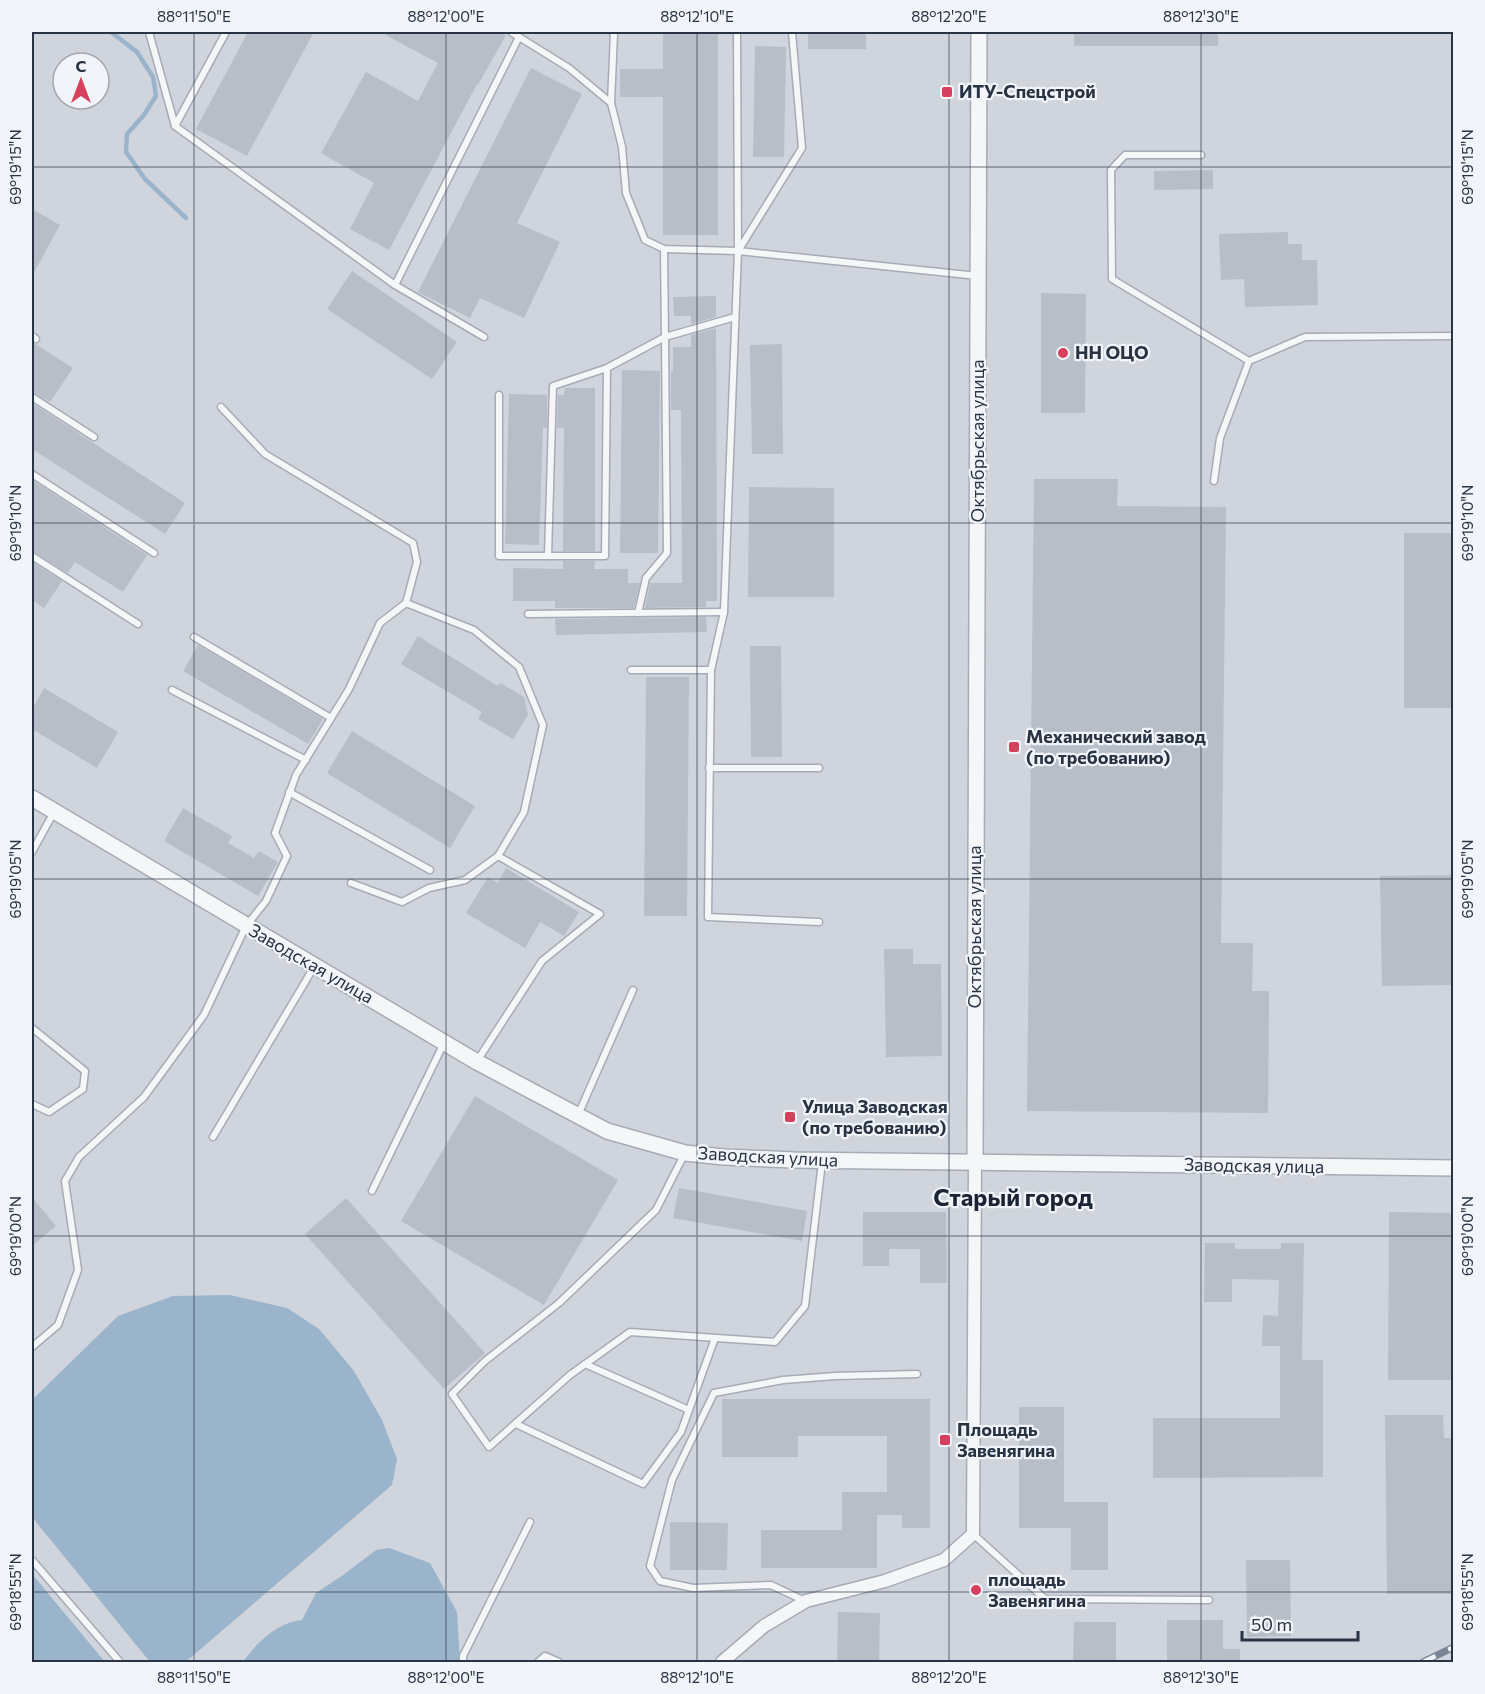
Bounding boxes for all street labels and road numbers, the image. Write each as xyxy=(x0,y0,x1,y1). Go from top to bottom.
street label: Октябрьская улица xyxy=(966,360,988,522)
street label: Октябрьская улица xyxy=(963,846,985,1008)
street label: Заводская улица xyxy=(245,919,378,1008)
street label: Заводская улица xyxy=(697,1141,839,1171)
street label: Заводская улица xyxy=(1184,1153,1324,1177)

